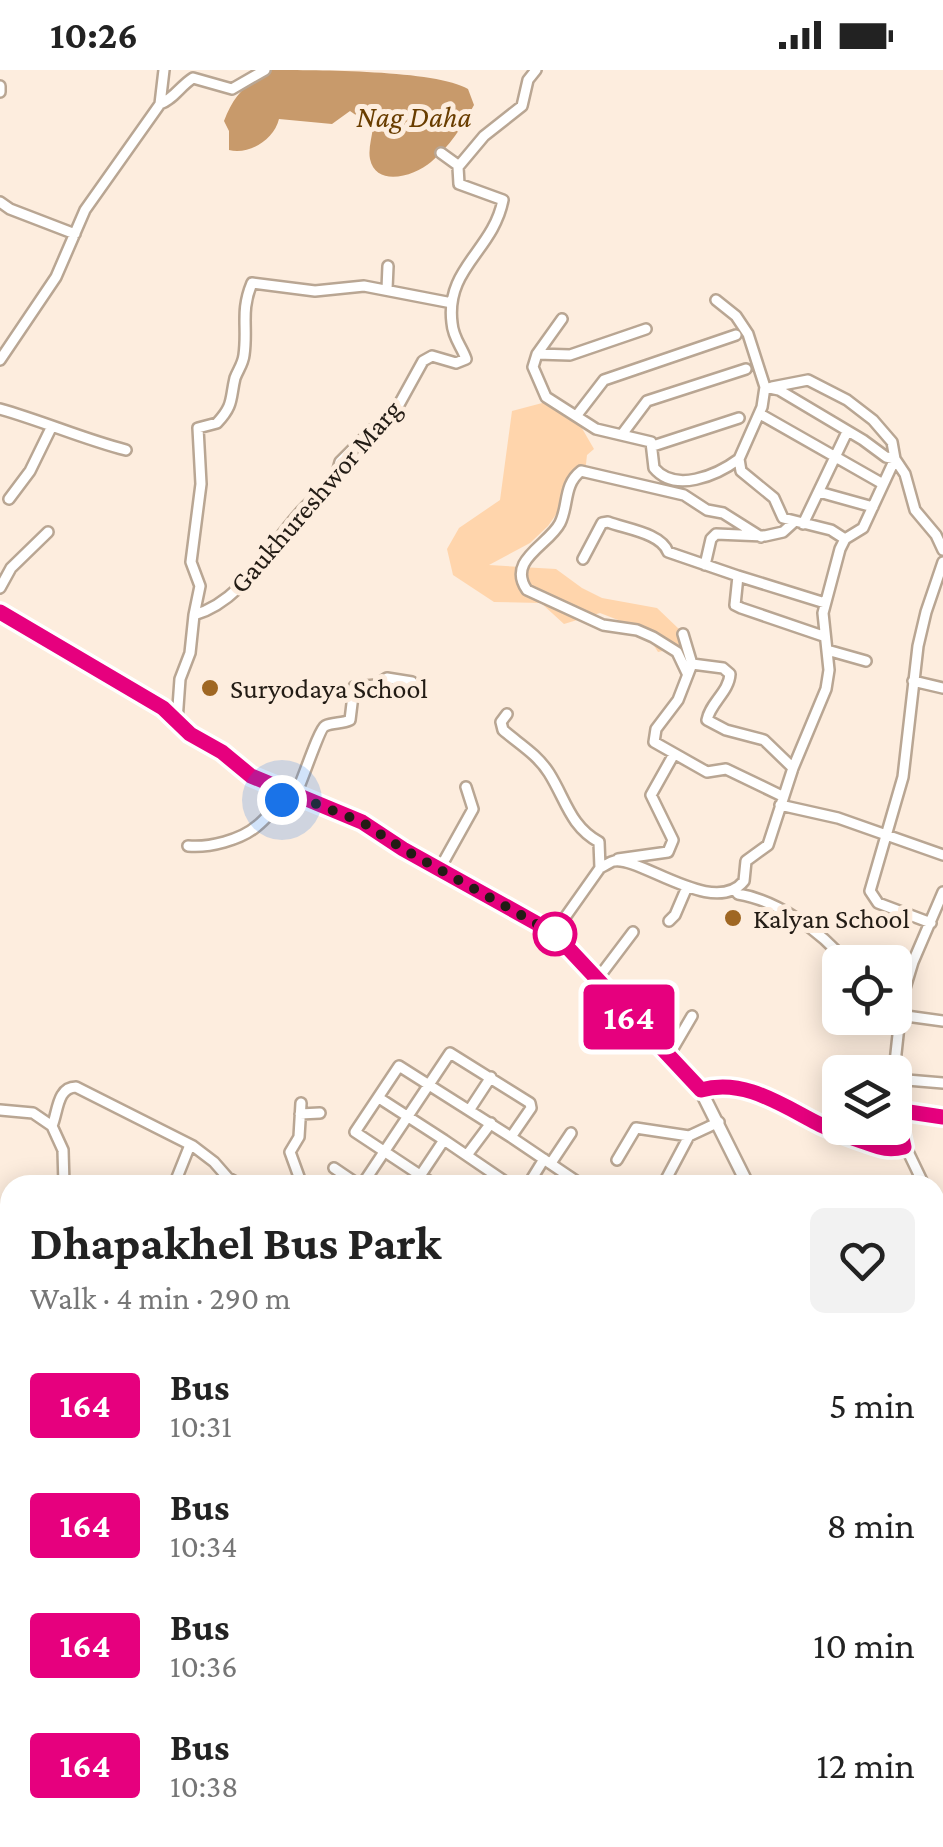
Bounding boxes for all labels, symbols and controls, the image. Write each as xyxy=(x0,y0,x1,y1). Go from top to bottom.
text: 10:26 xyxy=(50,14,138,56)
water label: Nag Daha xyxy=(356,100,472,134)
street label: Gaukhureshwor Marg xyxy=(223,393,408,599)
place label: Suryodaya School xyxy=(230,673,428,704)
marker: Suryodaya School xyxy=(199,677,221,699)
your location xyxy=(257,775,307,825)
place label: Kalyan School xyxy=(753,903,910,934)
marker: Kalyan School xyxy=(722,907,744,929)
unlabelled marker xyxy=(534,913,576,955)
map controls xyxy=(822,945,912,1145)
button: locate xyxy=(822,945,912,1035)
line badge: 164 xyxy=(572,984,686,1050)
text: 164 xyxy=(603,998,655,1037)
button: layers xyxy=(822,1055,912,1145)
button: heart xyxy=(810,1208,915,1313)
text: Dhapakhel Bus Park xyxy=(30,1216,441,1269)
text: Walk · 4 min · 290 m xyxy=(30,1280,291,1316)
text: Bus xyxy=(170,1366,229,1408)
text: 5 min xyxy=(829,1384,915,1426)
text: 164 xyxy=(59,1386,111,1425)
text: 10:31 xyxy=(170,1408,232,1444)
text: Bus xyxy=(170,1486,229,1528)
text: 8 min xyxy=(827,1504,915,1546)
text: 164 xyxy=(59,1506,111,1545)
text: 10:34 xyxy=(170,1528,238,1564)
text: Bus xyxy=(170,1606,229,1648)
text: 10 min xyxy=(813,1624,915,1666)
text: 164 xyxy=(59,1626,111,1665)
text: 10:36 xyxy=(170,1648,237,1684)
text: Bus xyxy=(170,1726,229,1768)
text: 12 min xyxy=(816,1744,915,1786)
text: 164 xyxy=(59,1746,111,1785)
text: 10:38 xyxy=(170,1768,238,1804)

